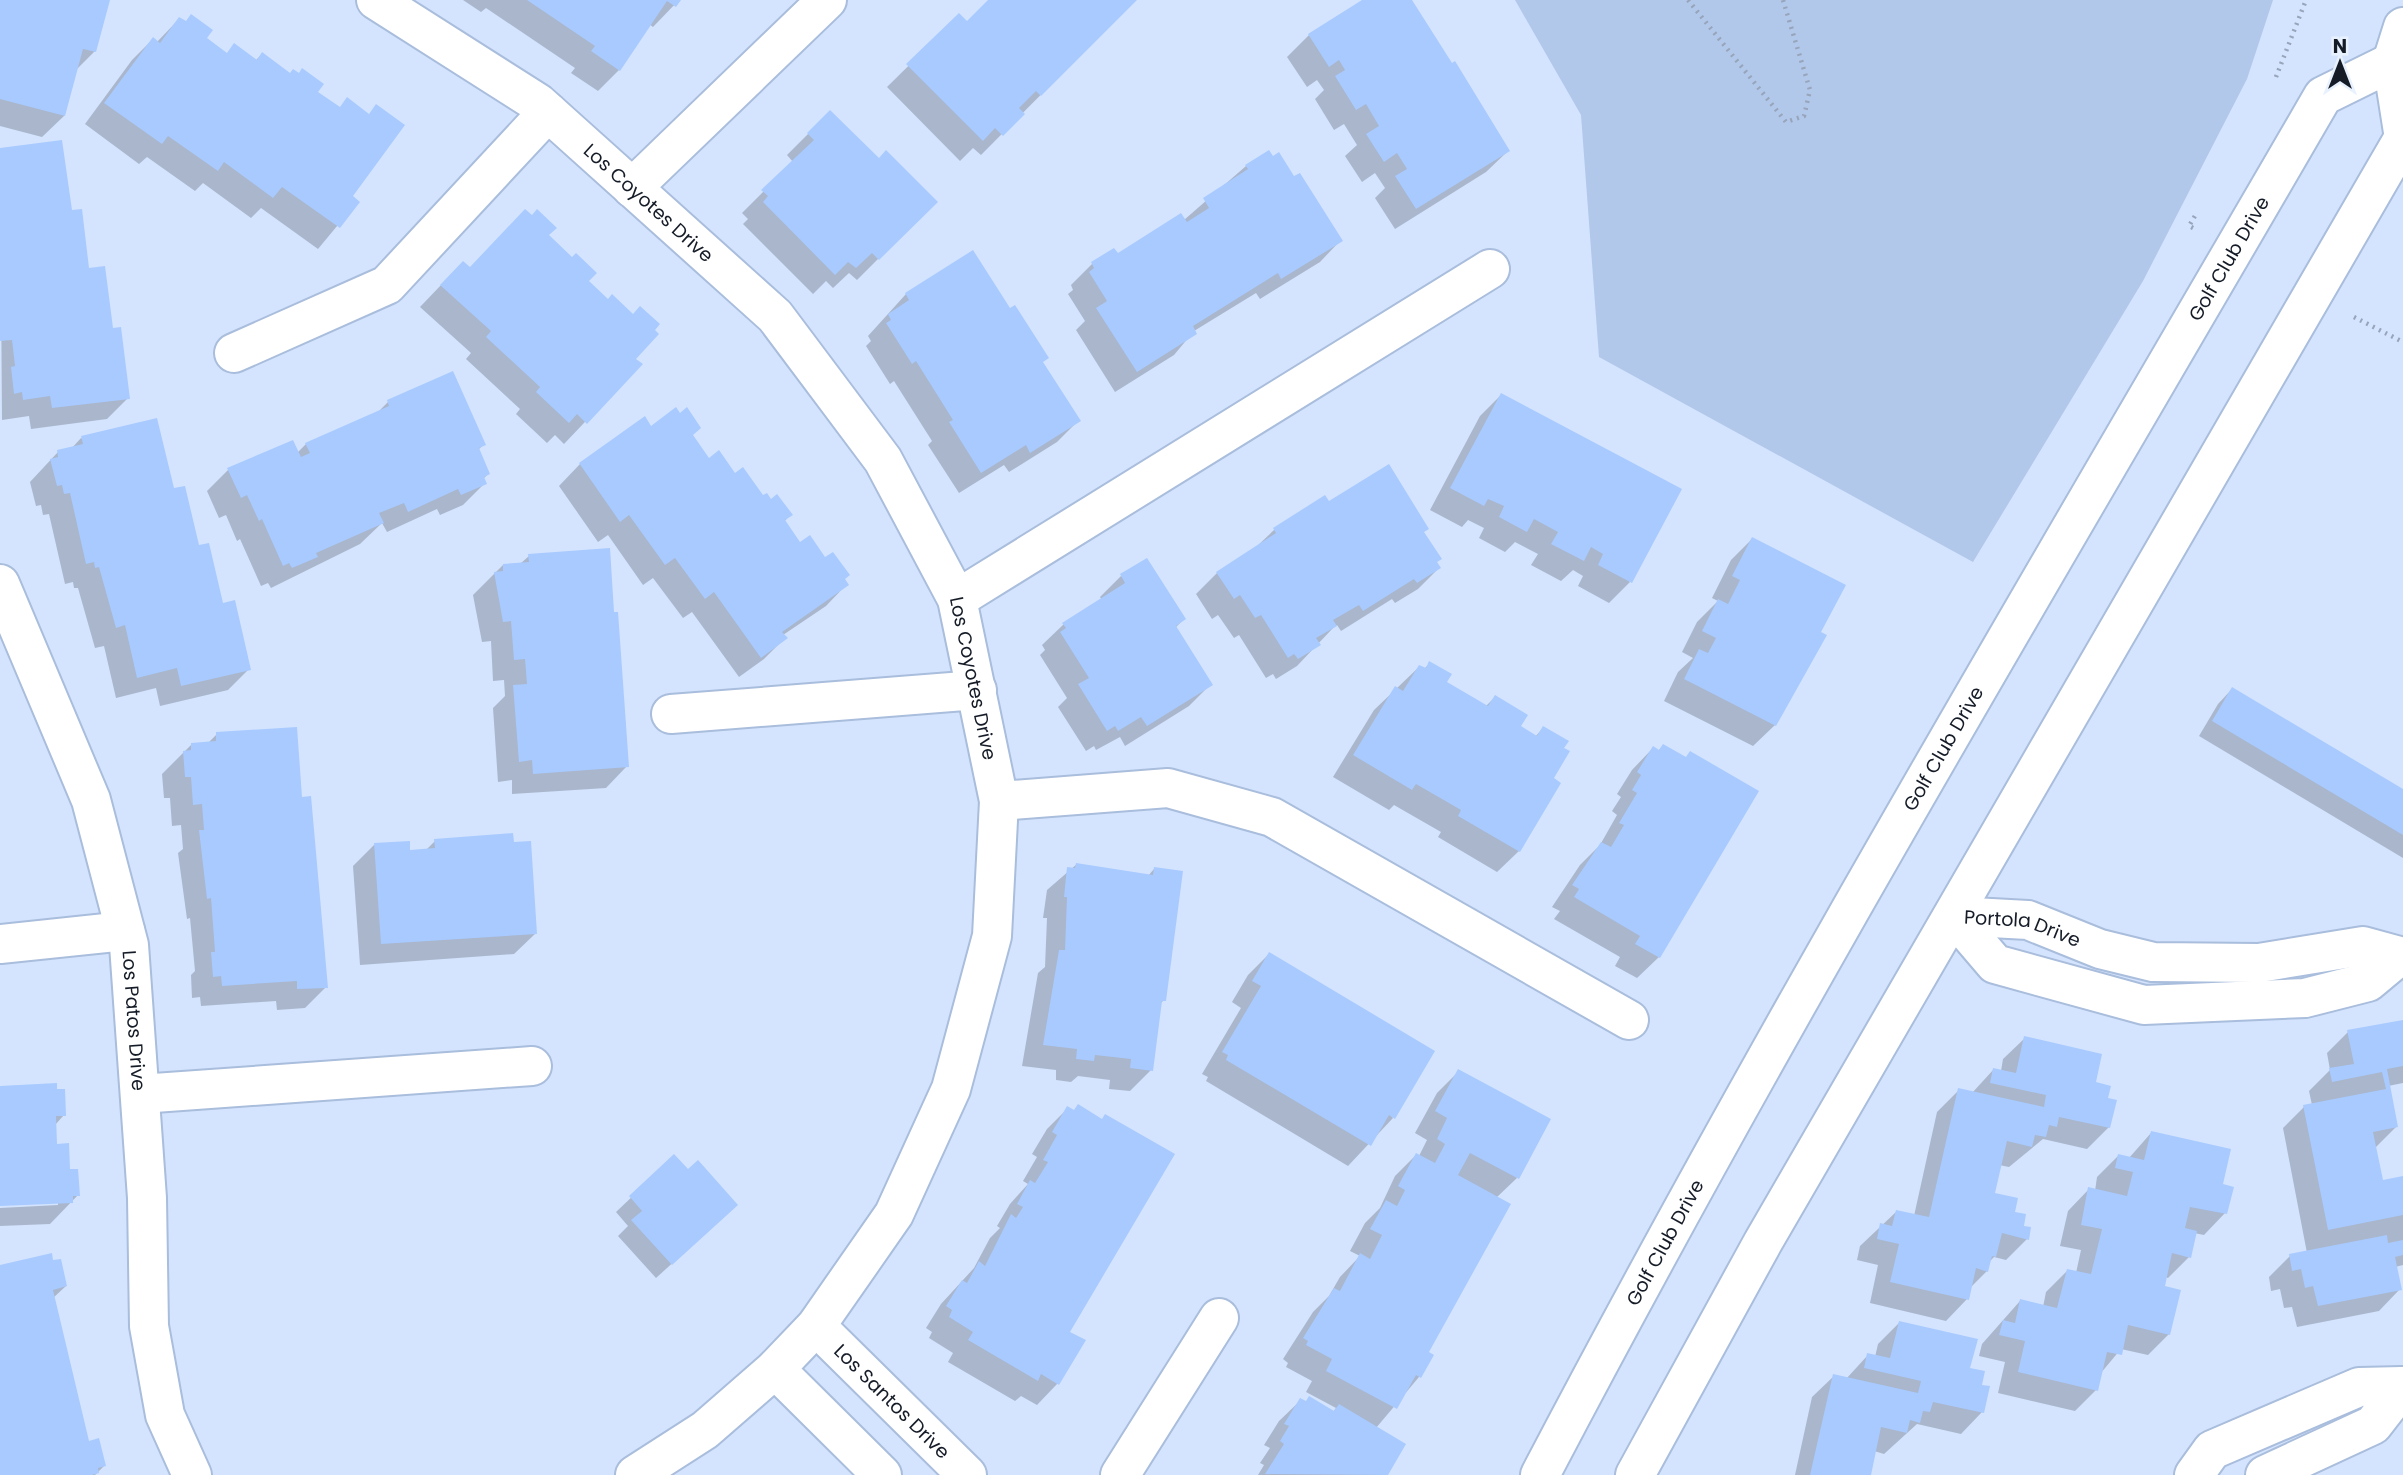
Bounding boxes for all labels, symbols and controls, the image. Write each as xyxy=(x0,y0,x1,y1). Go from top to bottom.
north arrow xyxy=(2305,28,2375,98)
text: N xyxy=(2333,33,2347,60)
street label: Los Coyotes Drive xyxy=(578,137,719,269)
street label: Golf Club Drive xyxy=(2182,191,2276,326)
street label: Los Coyotes Drive xyxy=(943,594,1003,763)
street label: Golf Club Drive xyxy=(1897,681,1990,816)
street label: Portola Drive xyxy=(1963,904,2085,954)
street label: Los Patos Drive xyxy=(115,949,152,1092)
street label: Golf Club Drive xyxy=(1620,1175,1711,1310)
street label: Los Santos Drive xyxy=(828,1338,956,1465)

